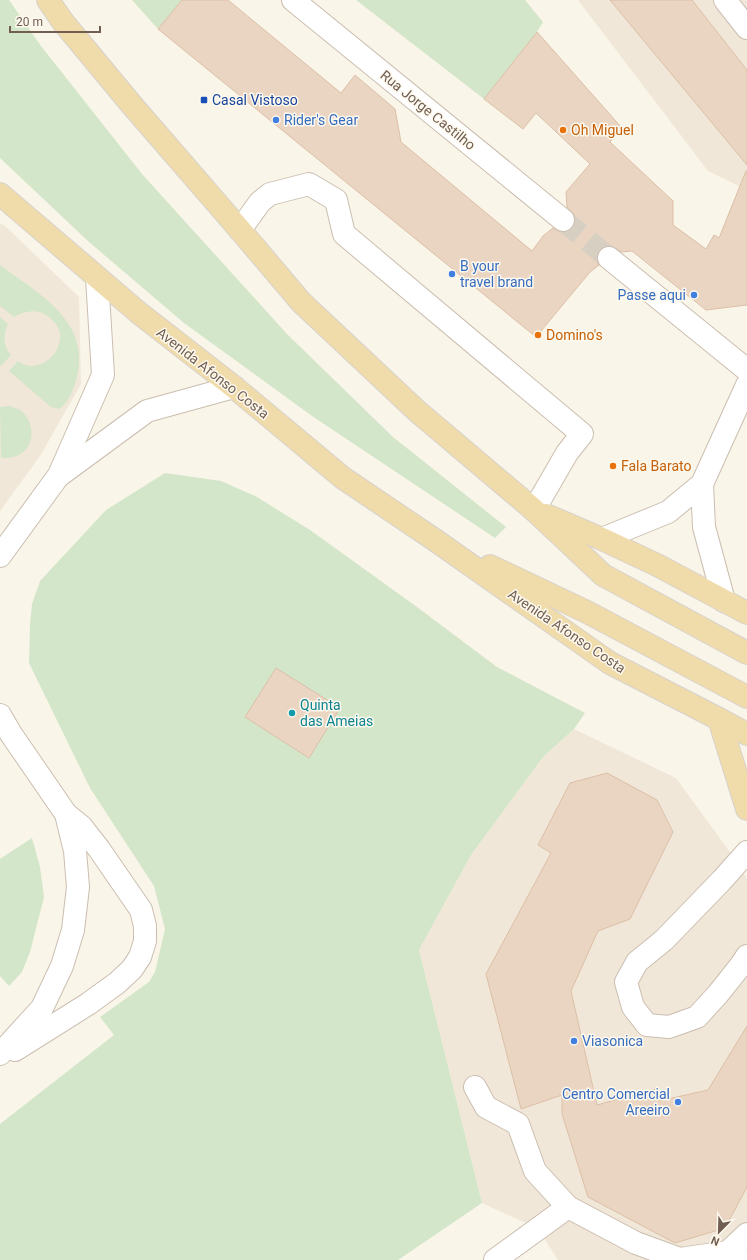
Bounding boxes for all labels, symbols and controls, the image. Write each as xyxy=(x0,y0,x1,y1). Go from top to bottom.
scale bar xyxy=(10,8,100,34)
text: 20 m xyxy=(16,15,43,29)
street label: Rua Jorge Castilho xyxy=(377,67,479,153)
place label: Casal Vistoso xyxy=(212,92,298,108)
marker: Casal Vistoso xyxy=(199,95,209,105)
place label: Rider's Gear xyxy=(284,112,358,128)
marker: Rider's Gear xyxy=(271,115,281,125)
place label: Oh Miguel xyxy=(571,122,634,138)
marker: Oh Miguel xyxy=(558,125,568,135)
place label: B your travel brand xyxy=(460,258,533,290)
marker: B your travel brand xyxy=(447,269,457,279)
place label: Passe aqui xyxy=(618,287,686,303)
marker: Passe aqui xyxy=(689,290,699,300)
street label: Avenida Afonso Costa xyxy=(154,324,272,422)
place label: Domino's xyxy=(546,327,603,343)
marker: Domino's xyxy=(533,330,543,340)
place label: Fala Barato xyxy=(621,458,691,474)
marker: Fala Barato xyxy=(608,461,618,471)
street label: Avenida Afonso Costa xyxy=(505,586,629,676)
place label: Quinta das Ameias xyxy=(300,697,373,729)
marker: Quinta das Ameias xyxy=(287,708,297,718)
place label: Viasonica xyxy=(582,1033,643,1049)
marker: Viasonica xyxy=(569,1036,579,1046)
place label: Centro Comercial Areeiro xyxy=(562,1086,670,1118)
marker: Centro Comercial Areeiro xyxy=(673,1097,683,1107)
north arrow xyxy=(699,1212,739,1252)
text: N xyxy=(709,1233,721,1248)

